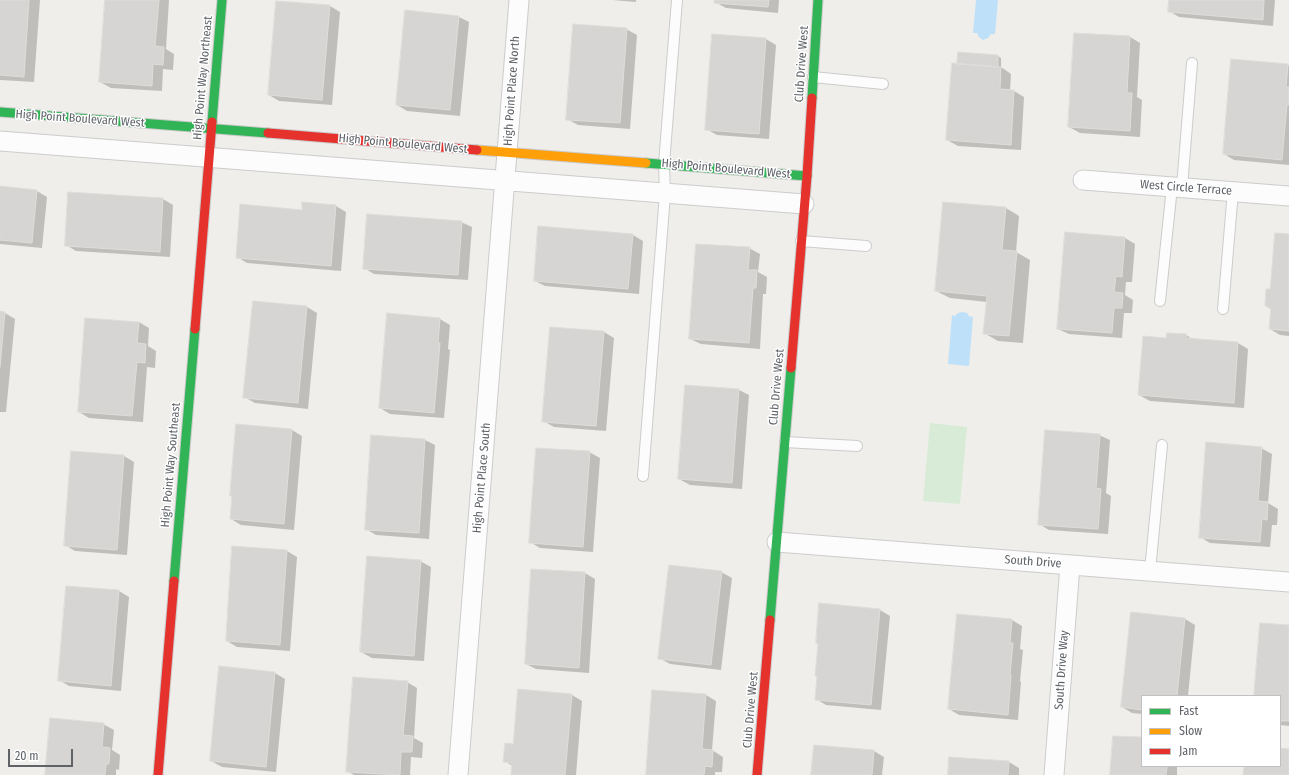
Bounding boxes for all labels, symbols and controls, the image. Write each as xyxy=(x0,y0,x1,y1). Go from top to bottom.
street label: High Point Way Northeast xyxy=(190,15,216,141)
street label: Club Drive West xyxy=(792,25,812,103)
street label: High Point Place North xyxy=(501,36,523,146)
street label: High Point Boulevard West xyxy=(15,107,145,131)
street label: High Point Boulevard West xyxy=(338,131,468,157)
street label: High Point Boulevard West xyxy=(661,156,791,182)
street label: West Circle Terrace xyxy=(1140,178,1232,198)
street label: Club Drive West xyxy=(766,348,788,426)
street label: High Point Way Southeast xyxy=(158,402,184,528)
street label: High Point Place South xyxy=(470,422,494,534)
street label: South Drive xyxy=(1004,553,1062,571)
street label: South Drive Way xyxy=(1052,630,1072,710)
street label: Club Drive West xyxy=(740,671,762,749)
legend xyxy=(1141,695,1281,767)
text: Fast xyxy=(1179,704,1198,718)
text: Slow xyxy=(1179,724,1202,738)
scale bar xyxy=(10,741,75,767)
text: Jam xyxy=(1179,744,1197,758)
text: 20 m xyxy=(15,749,39,763)

